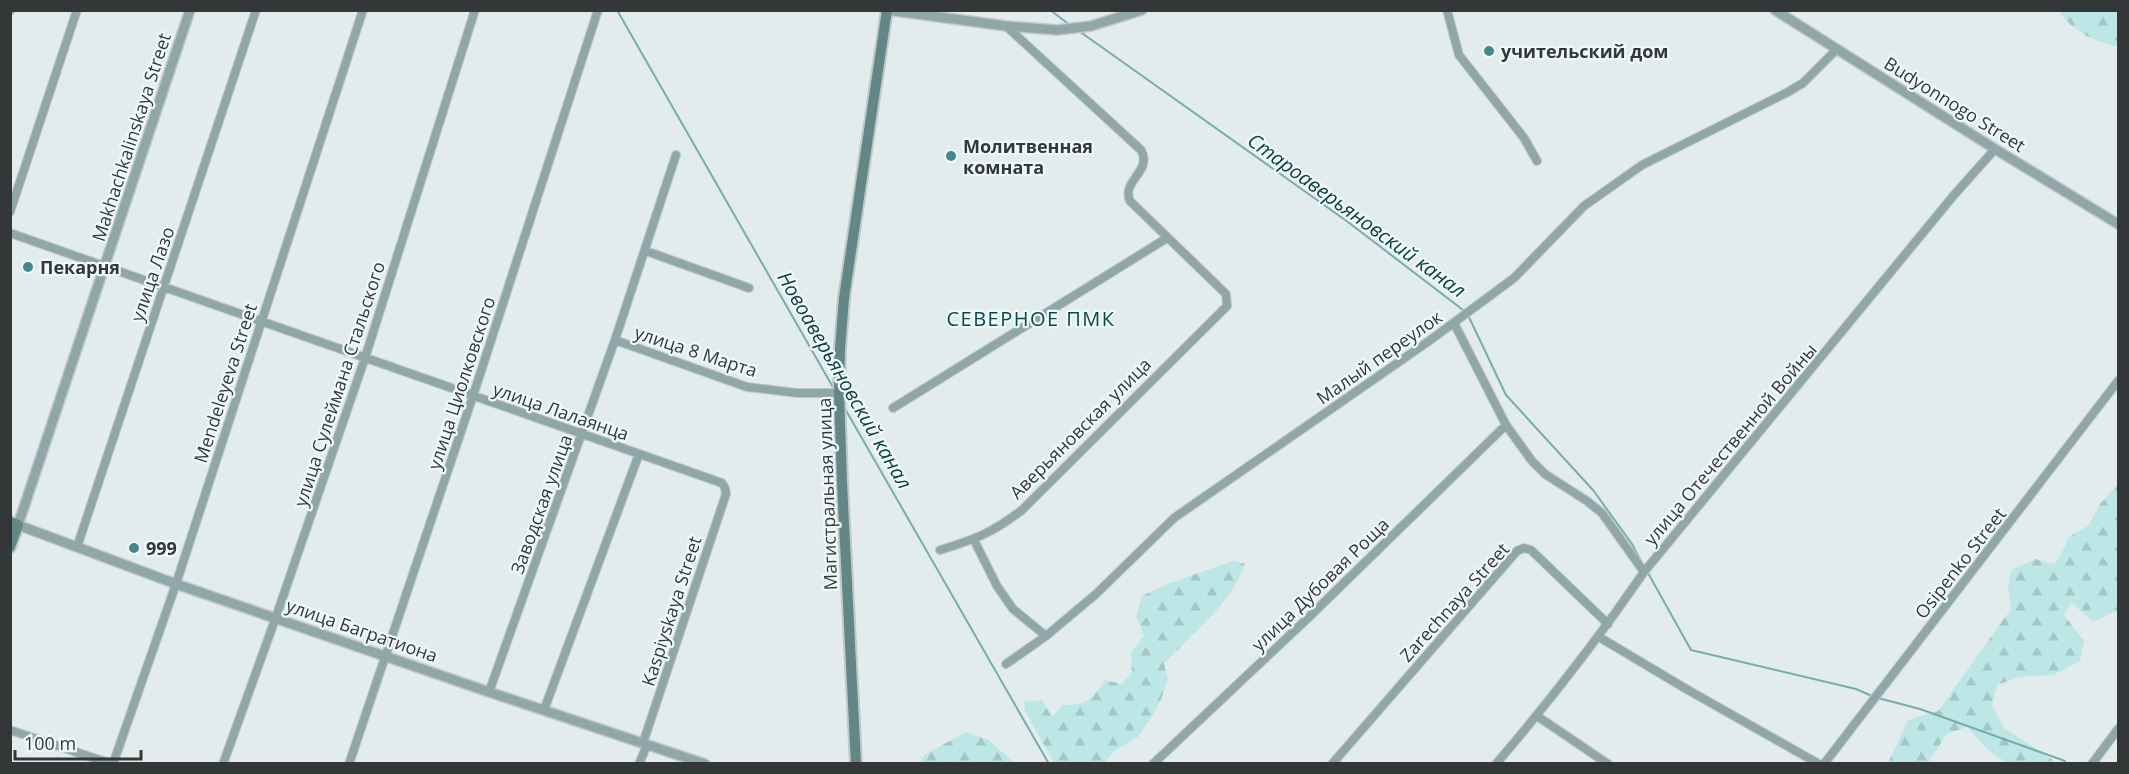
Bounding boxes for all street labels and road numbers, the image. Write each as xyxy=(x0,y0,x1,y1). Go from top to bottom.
street label: Makhachkalinskaya Street xyxy=(86,30,176,244)
street label: Budyonnogo Street xyxy=(1880,51,2030,157)
street label: улица Лазо xyxy=(125,223,179,325)
street label: улица Сулеймана Стальского xyxy=(288,258,390,510)
street label: улица Циолковского xyxy=(422,294,500,472)
street label: Mendeleyeva Street xyxy=(188,300,262,466)
street label: Малый переулок xyxy=(1311,304,1447,409)
street label: улица 8 Марта xyxy=(632,320,760,382)
street label: улица Отечественной Войны xyxy=(1638,338,1822,550)
street label: Аверьяновская улица xyxy=(1004,352,1156,504)
street label: улица Лалаянца xyxy=(490,376,632,446)
street label: Магистральная улица xyxy=(812,397,842,591)
street label: Заводская улица xyxy=(505,431,577,577)
street label: Osipenko Street xyxy=(1909,503,2011,623)
street label: улица Дубовая Роща xyxy=(1246,512,1394,656)
street label: Kaspiyskaya Street xyxy=(635,533,707,689)
street label: Zarechnaya Street xyxy=(1394,537,1514,667)
street label: улица Багратиона xyxy=(283,593,441,667)

